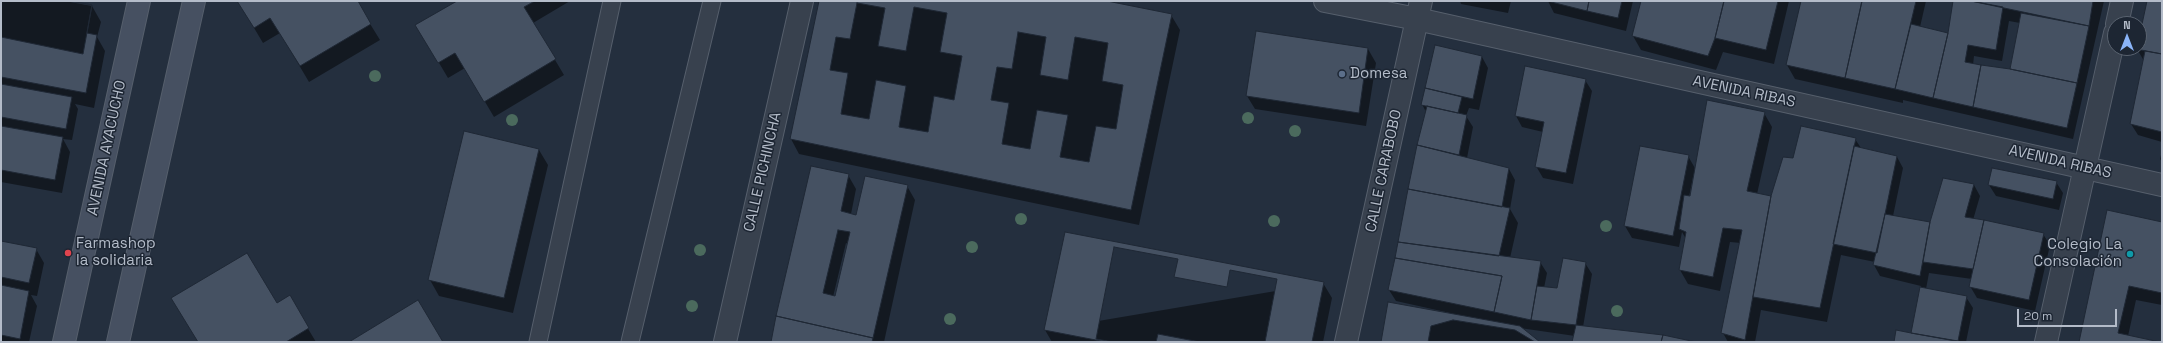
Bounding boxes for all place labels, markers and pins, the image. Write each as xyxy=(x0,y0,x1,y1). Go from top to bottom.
place label: Domesa xyxy=(1350,65,1407,83)
marker: Domesa xyxy=(1337,69,1347,79)
place label: Farmashop la solidaria xyxy=(76,235,156,270)
place label: Colegio La Consolación xyxy=(2034,236,2122,271)
marker: Farmashop la solidaria xyxy=(63,248,73,258)
marker: Colegio La Consolación xyxy=(2125,249,2135,259)

